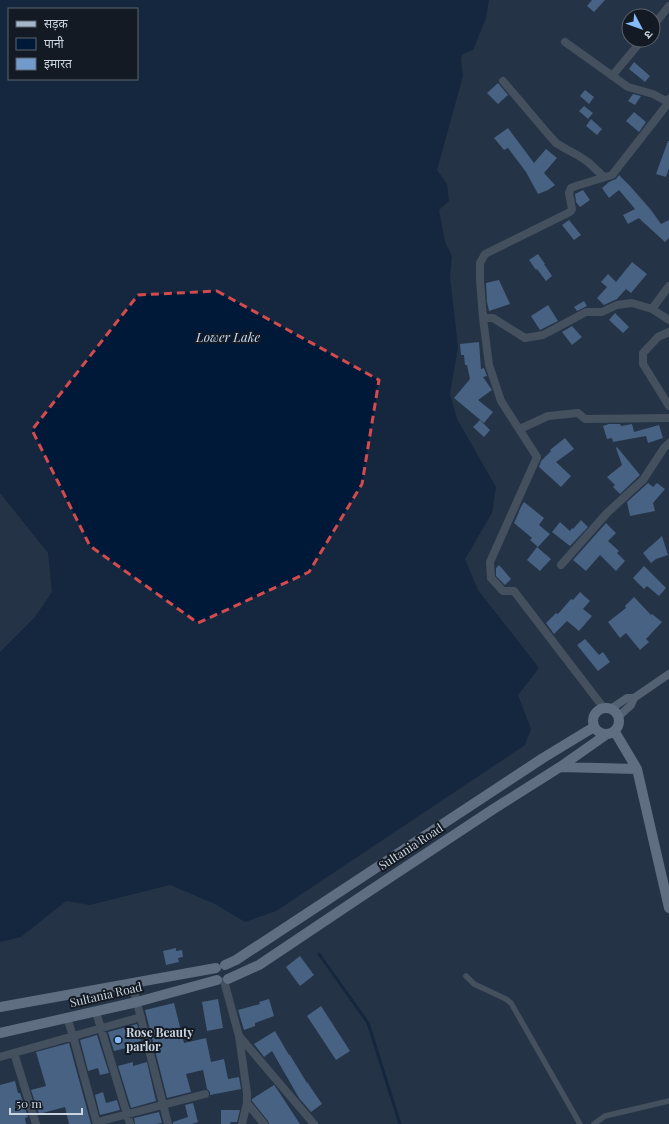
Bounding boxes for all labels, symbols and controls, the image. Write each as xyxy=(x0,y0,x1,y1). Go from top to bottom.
legend xyxy=(8,8,138,80)
north arrow xyxy=(621,8,661,48)
text: सड़क xyxy=(44,15,69,31)
text: उ xyxy=(641,28,657,43)
text: पानी xyxy=(44,35,65,51)
text: इमारत xyxy=(44,55,73,71)
water label: Lower Lake xyxy=(195,328,260,345)
street label: Sultania Road xyxy=(375,819,446,873)
street label: Sultania Road xyxy=(68,978,144,1010)
place label: Rose Beauty parlor xyxy=(126,1024,194,1054)
marker: Rose Beauty parlor xyxy=(113,1035,123,1045)
scale bar xyxy=(10,1090,82,1116)
text: 50 m xyxy=(16,1095,42,1111)

